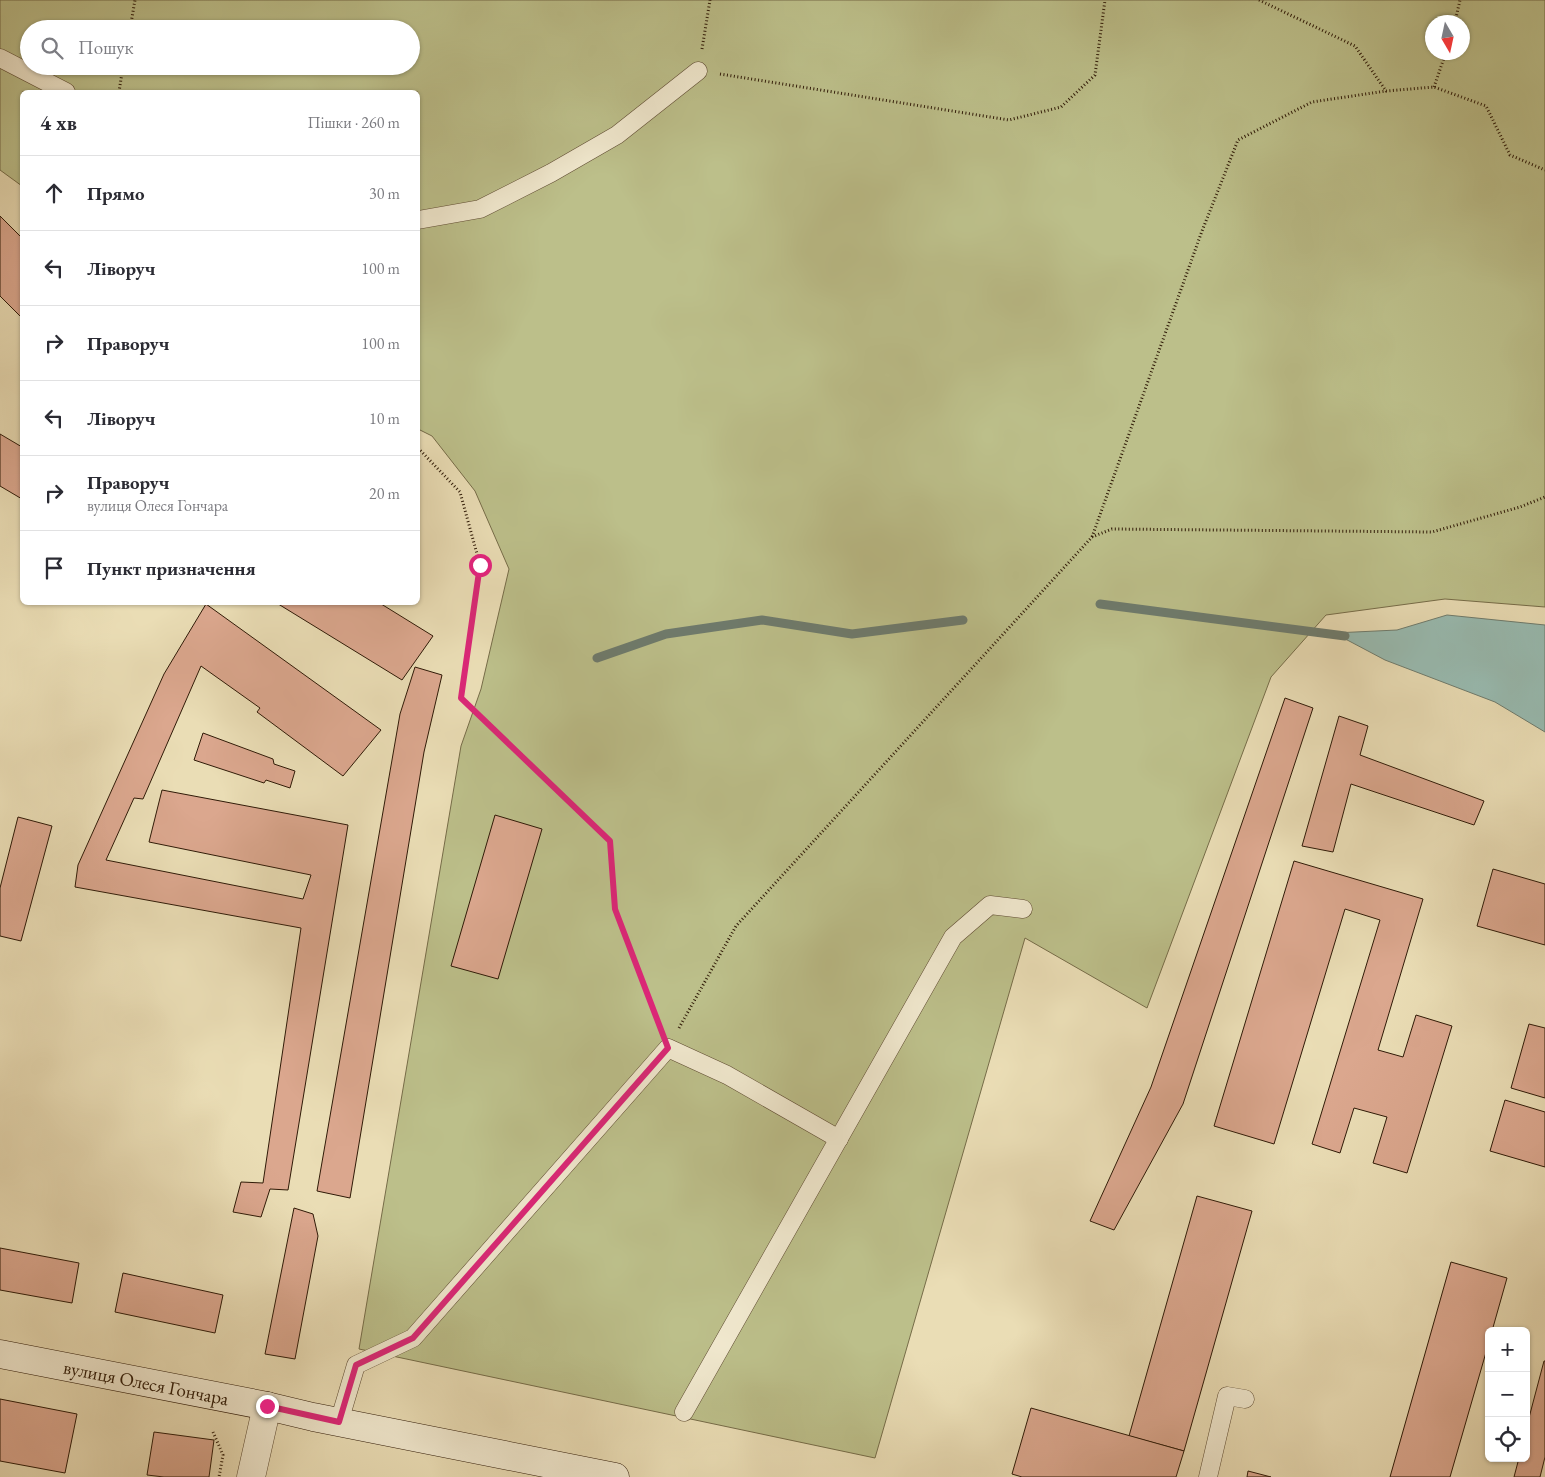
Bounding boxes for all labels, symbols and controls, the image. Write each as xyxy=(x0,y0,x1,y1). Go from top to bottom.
north arrow xyxy=(1425,15,1470,60)
search box xyxy=(20,20,420,75)
icon: search xyxy=(38,34,66,62)
text: Пошук xyxy=(78,35,134,60)
text: 4 хв xyxy=(40,109,77,136)
text: Пішки · 260 m xyxy=(307,112,400,133)
icon: ahead xyxy=(40,179,68,207)
text: Прямо xyxy=(87,181,145,206)
text: 30 m xyxy=(369,183,400,204)
icon: left xyxy=(40,254,68,282)
text: Ліворуч xyxy=(87,256,155,281)
text: 100 m xyxy=(361,258,400,279)
icon: right xyxy=(40,329,68,357)
text: Праворуч xyxy=(87,331,169,356)
text: 100 m xyxy=(361,333,400,354)
icon: left xyxy=(40,404,68,432)
text: Ліворуч xyxy=(87,406,155,431)
text: 10 m xyxy=(369,408,400,429)
text: Праворуч xyxy=(87,470,169,495)
icon: right xyxy=(40,479,68,507)
text: 20 m xyxy=(369,483,400,504)
text: вулиця Олеся Гончара xyxy=(87,495,228,516)
icon: arrive xyxy=(40,554,68,582)
route start xyxy=(469,554,492,577)
text: Пункт призначення xyxy=(87,556,256,581)
map controls xyxy=(1485,1327,1530,1462)
button: + xyxy=(1485,1327,1530,1372)
street label: вулиця Олеся Гончара xyxy=(62,1354,231,1411)
button: − xyxy=(1485,1372,1530,1417)
route end xyxy=(256,1395,279,1418)
button: locate xyxy=(1485,1417,1530,1462)

